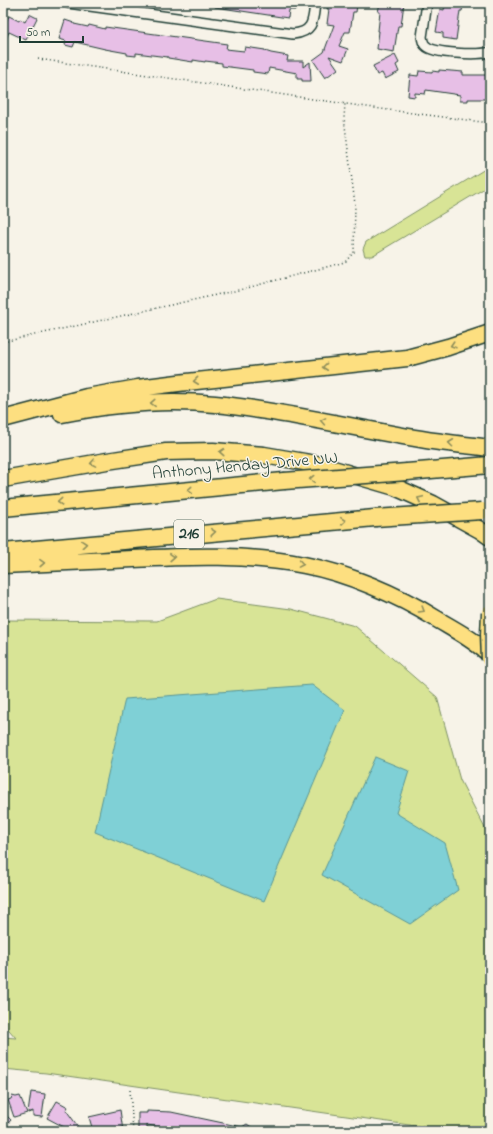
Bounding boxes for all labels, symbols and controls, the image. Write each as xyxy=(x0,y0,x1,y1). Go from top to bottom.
scale bar xyxy=(20,18,83,44)
text: 50 m xyxy=(26,24,50,42)
one-way arrow xyxy=(450,341,457,349)
one-way arrow xyxy=(322,362,328,371)
one-way arrow xyxy=(193,376,199,385)
one-way arrow xyxy=(150,398,156,407)
one-way arrow xyxy=(320,418,326,426)
one-way arrow xyxy=(448,439,454,448)
street label: Anthony Henday Drive NW xyxy=(151,445,339,488)
one-way arrow xyxy=(219,448,225,457)
one-way arrow xyxy=(90,458,96,467)
one-way arrow xyxy=(309,474,315,483)
one-way arrow xyxy=(187,485,193,494)
one-way arrow xyxy=(417,496,425,504)
one-way arrow xyxy=(57,498,63,507)
one-way arrow xyxy=(340,516,346,525)
road number: 216 xyxy=(174,520,204,548)
one-way arrow xyxy=(210,528,216,537)
one-way arrow xyxy=(81,540,87,549)
one-way arrow xyxy=(169,553,175,561)
one-way arrow xyxy=(39,559,45,568)
one-way arrow xyxy=(298,560,304,568)
one-way arrow xyxy=(418,606,425,613)

